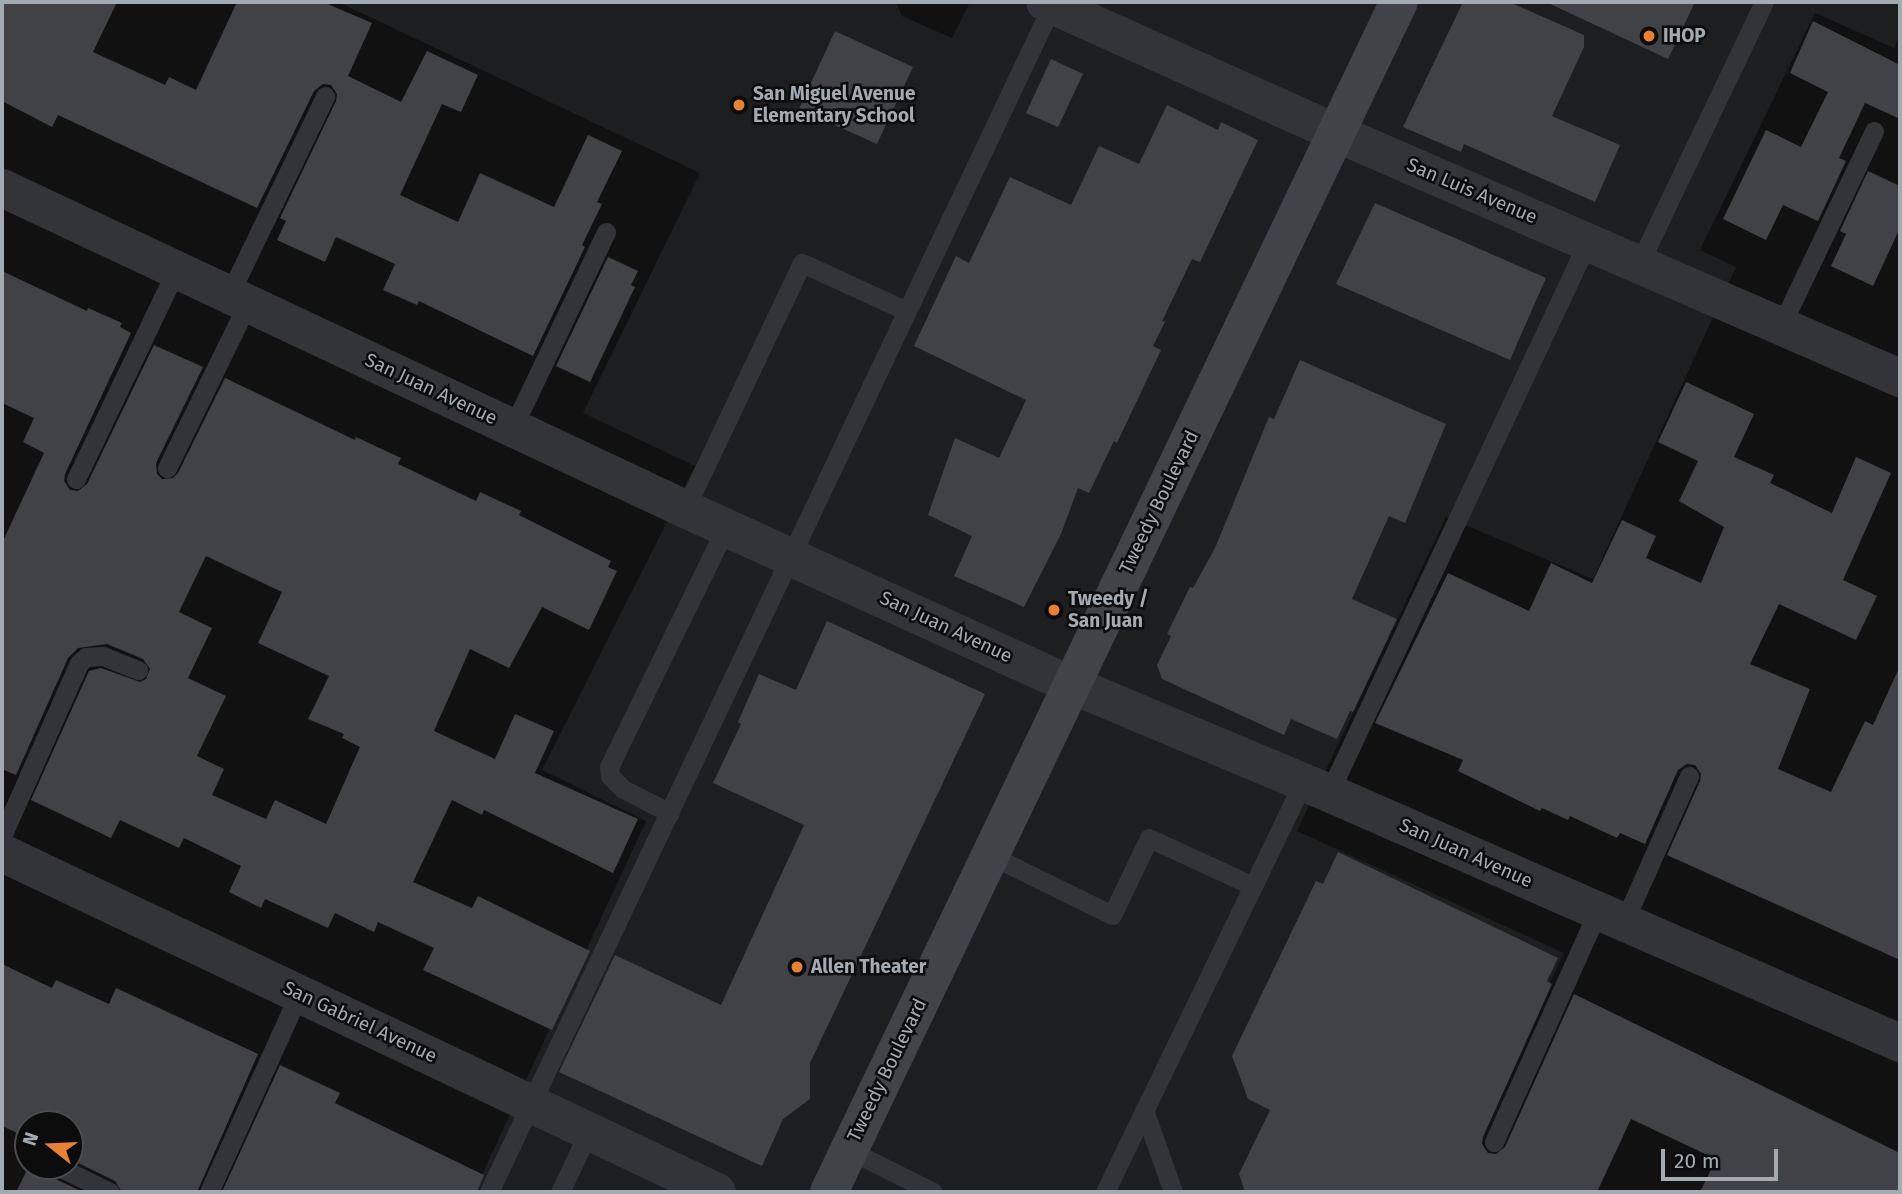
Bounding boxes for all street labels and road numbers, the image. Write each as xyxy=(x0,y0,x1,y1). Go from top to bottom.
street label: San Luis Avenue xyxy=(1403,153,1541,229)
street label: San Juan Avenue xyxy=(361,348,501,430)
street label: Tweedy Boulevard xyxy=(1114,427,1204,577)
street label: San Juan Avenue xyxy=(876,586,1016,668)
street label: San Juan Avenue xyxy=(1396,813,1536,893)
street label: San Gabriel Avenue xyxy=(279,976,441,1068)
street label: Tweedy Boulevard xyxy=(842,995,932,1145)

